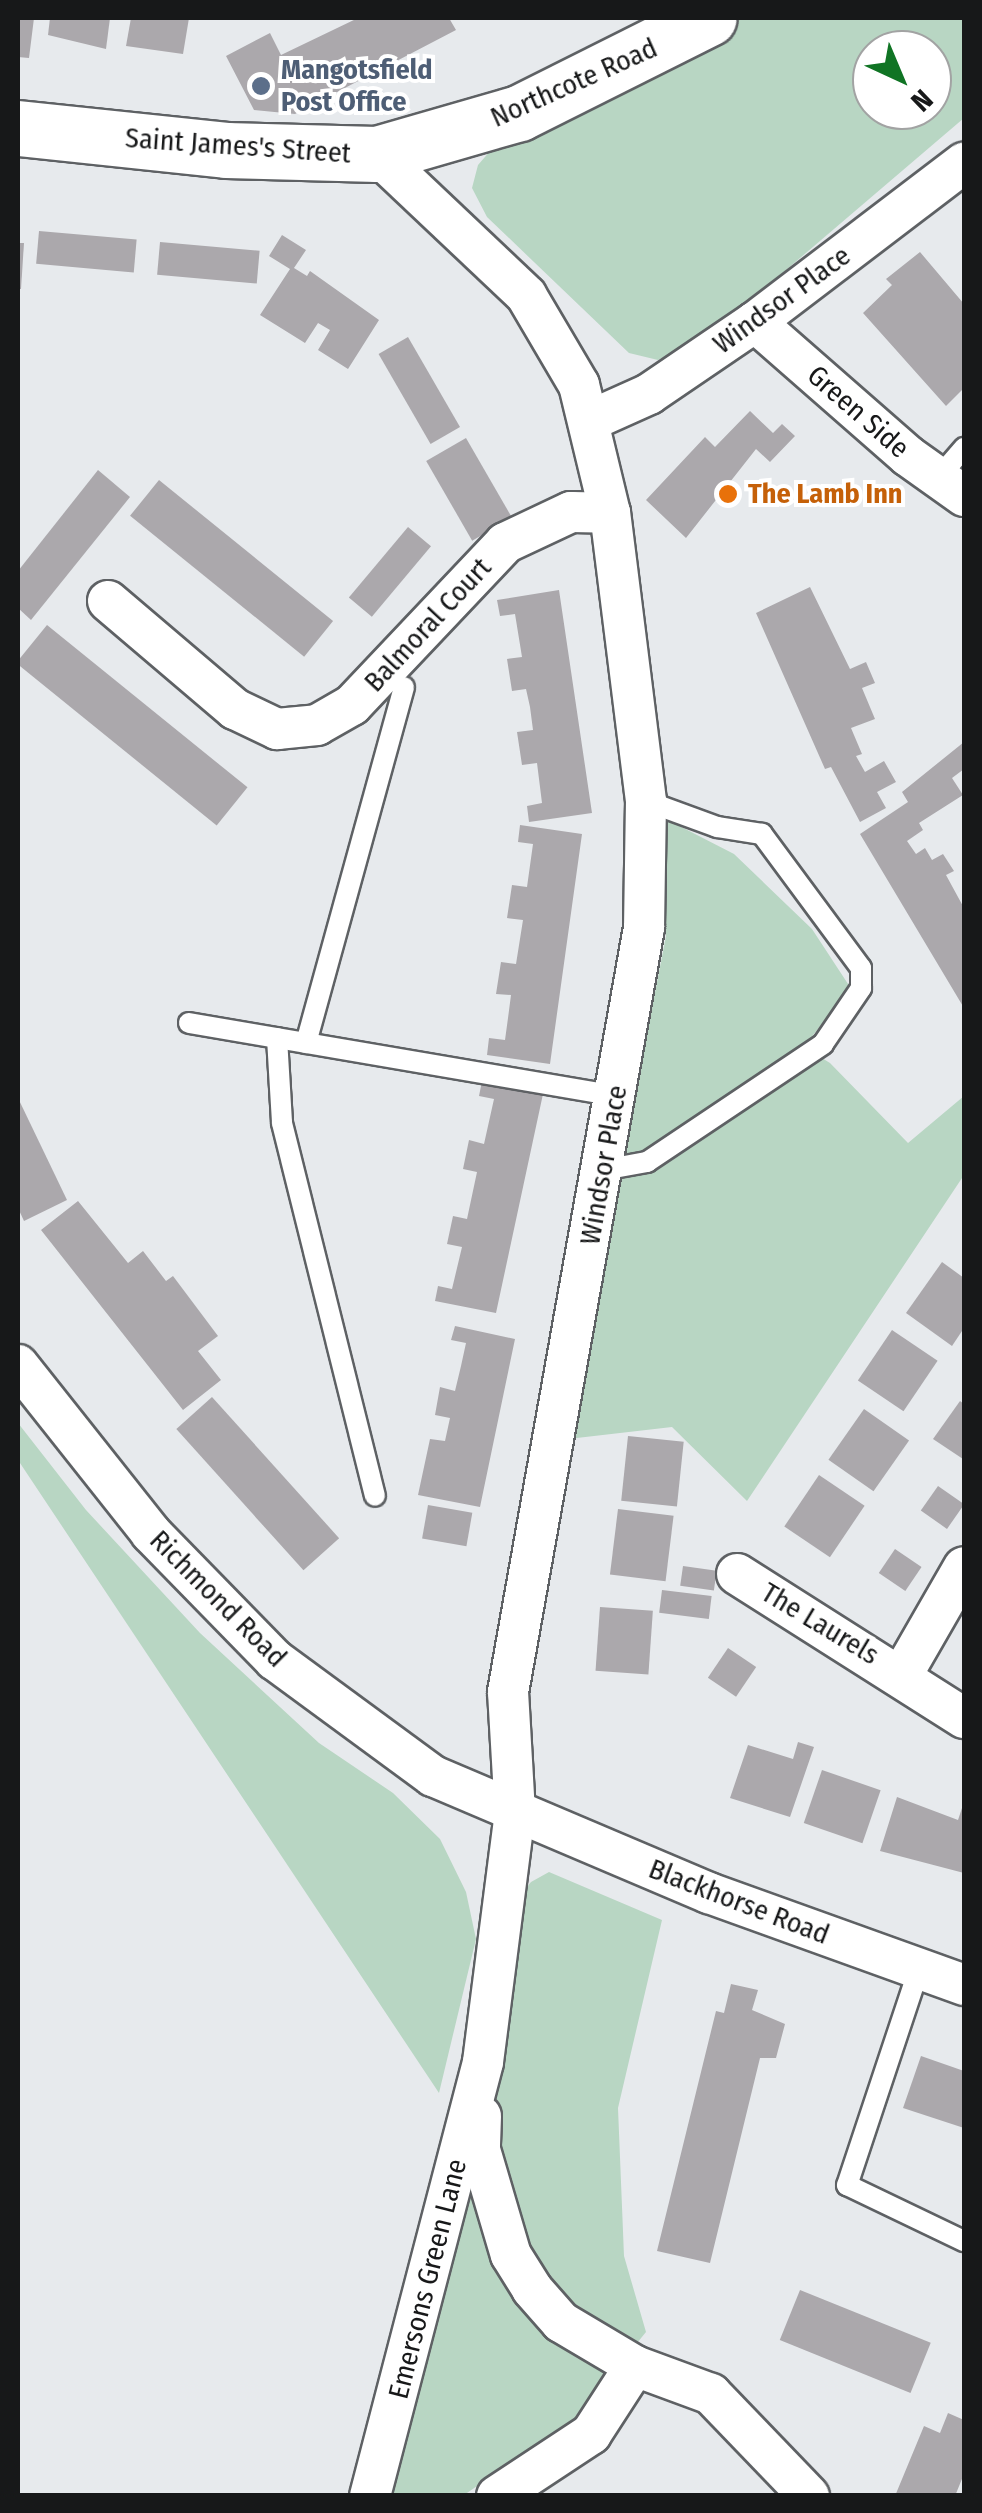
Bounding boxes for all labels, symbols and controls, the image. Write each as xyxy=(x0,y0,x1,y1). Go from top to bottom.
north arrow xyxy=(852,30,952,130)
street label: Northcote Road xyxy=(486,31,662,135)
place label: Mangotsfield Post Office xyxy=(281,53,432,119)
marker: Mangotsfield Post Office xyxy=(250,75,272,97)
text: N xyxy=(904,83,939,118)
street label: Saint James's Street xyxy=(124,121,352,171)
street label: Windsor Place xyxy=(707,239,857,361)
street label: Green Side xyxy=(800,359,916,465)
place label: The Lamb Inn xyxy=(748,477,902,511)
marker: The Lamb Inn xyxy=(717,483,739,505)
street label: Balmoral Court xyxy=(358,551,498,699)
street label: Windsor Place xyxy=(573,1083,635,1247)
street label: Richmond Road xyxy=(143,1524,293,1674)
street label: The Laurels xyxy=(755,1576,885,1672)
street label: Blackhorse Road xyxy=(644,1852,834,1952)
street label: Emersons Green Lane xyxy=(382,2156,474,2402)

